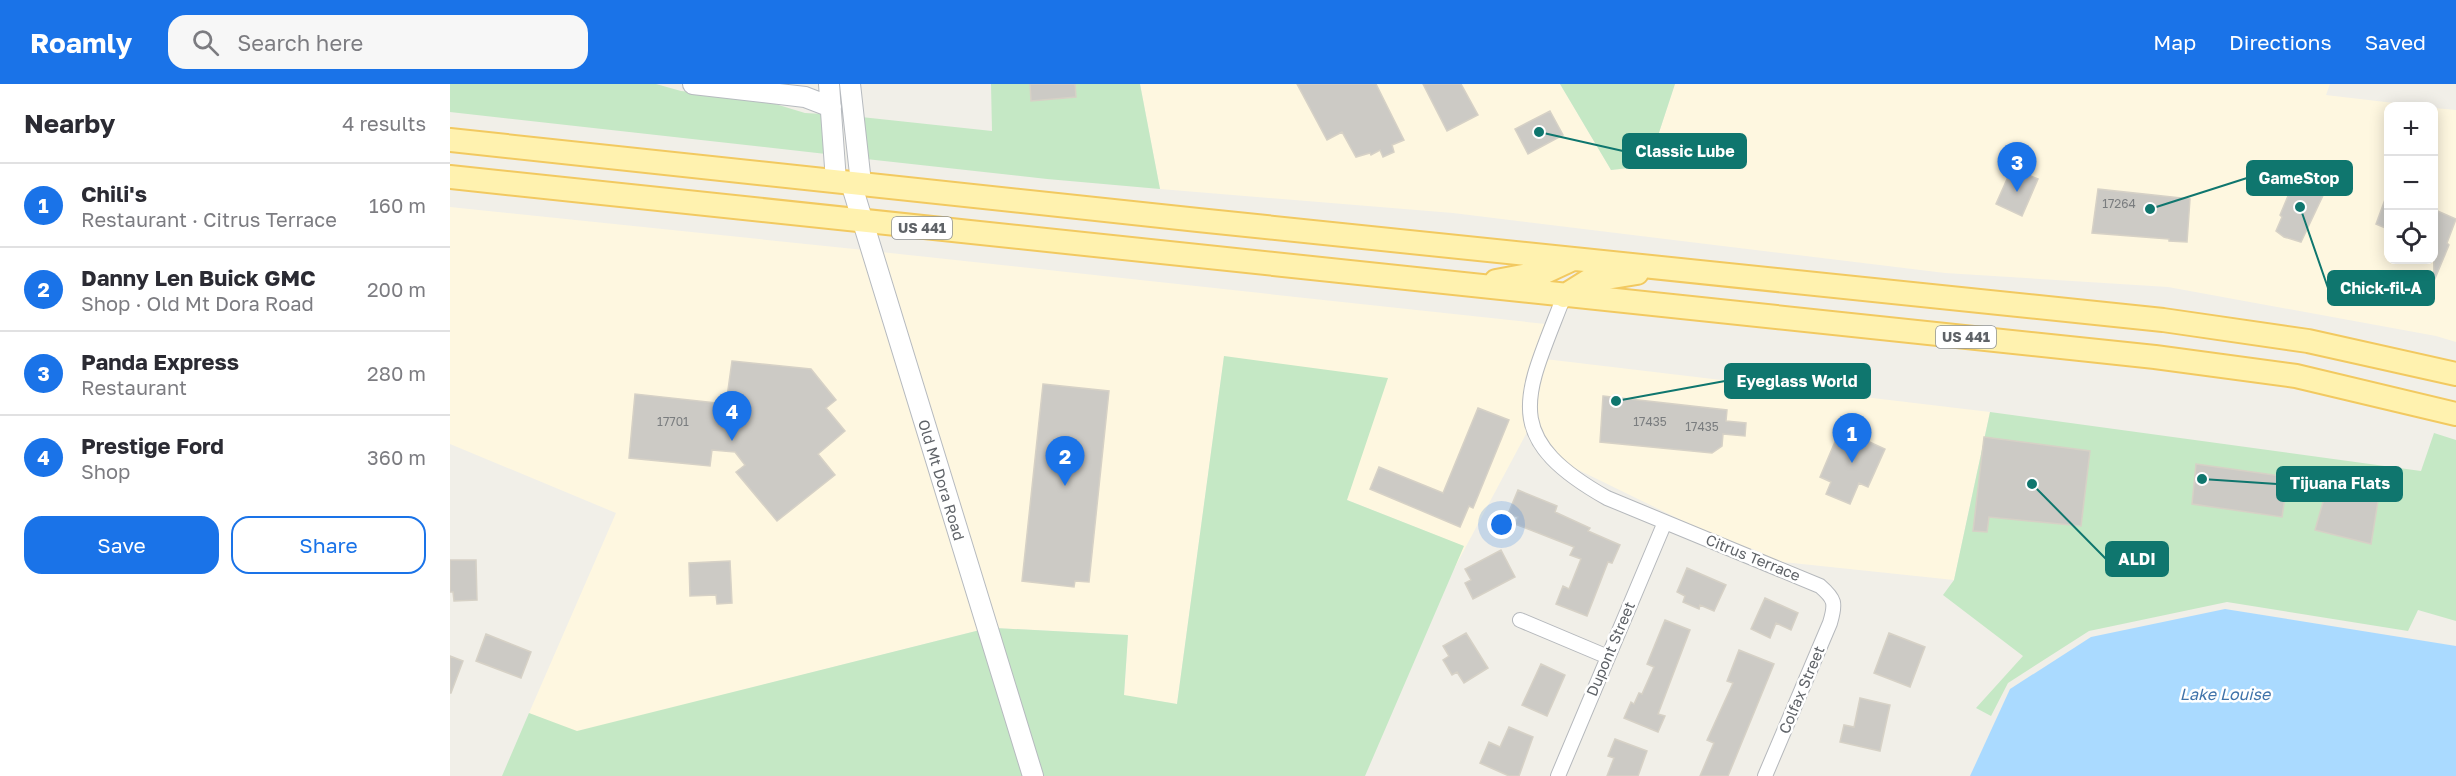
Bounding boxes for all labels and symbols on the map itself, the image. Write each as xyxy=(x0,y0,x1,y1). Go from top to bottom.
callout: Classic Lube xyxy=(1623,134,1746,168)
text: Classic Lube xyxy=(1635,141,1735,161)
pin: 3 xyxy=(1998,142,2036,192)
callout: GameStop xyxy=(2247,161,2352,195)
text: GameStop xyxy=(2259,168,2340,188)
house number: 17264 xyxy=(2102,196,2136,211)
road number: US 441 xyxy=(892,217,952,239)
callout: Chick-fil-A xyxy=(2328,271,2434,305)
text: Chick-fil-A xyxy=(2340,278,2423,298)
road number: US 441 xyxy=(1936,326,1996,348)
callout: Eyeglass World xyxy=(1725,364,1870,398)
text: Eyeglass World xyxy=(1736,371,1858,391)
pin: 4 xyxy=(712,392,752,441)
house number: 17701 xyxy=(657,414,689,429)
house number: 17435 xyxy=(1633,414,1667,429)
pin: 1 xyxy=(1832,414,1872,463)
street label: Old Mt Dora Road xyxy=(915,417,969,542)
house number: 17435 xyxy=(1685,419,1719,434)
pin: 2 xyxy=(1046,436,1084,486)
callout: Tijuana Flats xyxy=(2277,467,2402,501)
text: Tijuana Flats xyxy=(2290,473,2390,493)
your location xyxy=(1487,510,1516,539)
street label: Citrus Terrace xyxy=(1703,530,1804,584)
callout: ALDI xyxy=(2106,542,2168,576)
text: ALDI xyxy=(2118,549,2156,569)
street label: Dupont Street xyxy=(1582,599,1638,699)
street label: Colfax Street xyxy=(1774,643,1828,736)
water label: Lake Louise xyxy=(2180,684,2272,704)

